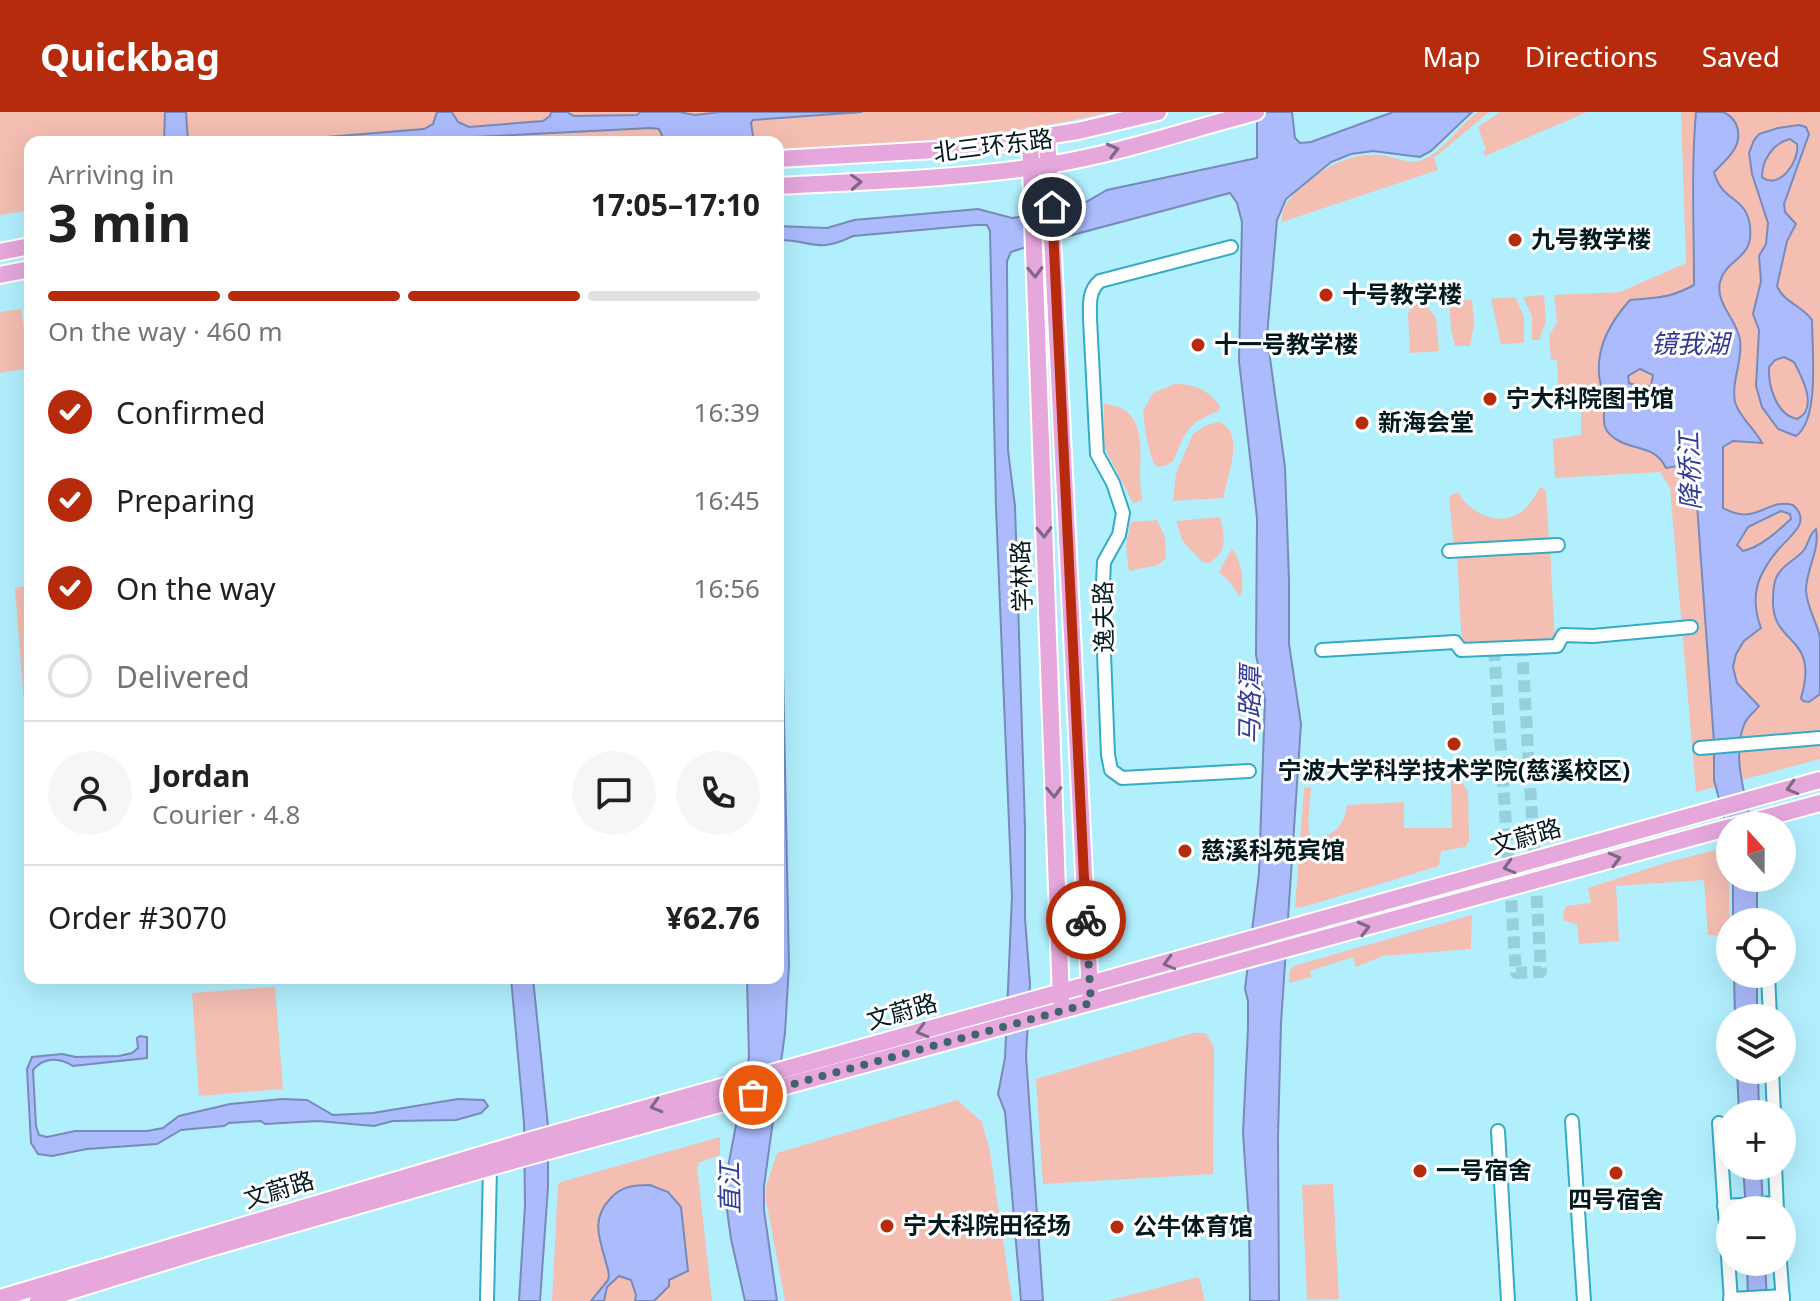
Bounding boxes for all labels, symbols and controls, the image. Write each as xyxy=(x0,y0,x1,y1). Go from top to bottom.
text: Quickbag xyxy=(40,30,220,82)
text: Map xyxy=(1422,37,1481,75)
text: Directions xyxy=(1525,37,1658,75)
text: Saved xyxy=(1702,37,1780,75)
street label: 北三环东路 xyxy=(931,121,1054,168)
one-way arrow xyxy=(1106,142,1120,159)
text: Arriving in xyxy=(48,156,174,192)
pin xyxy=(1018,173,1086,241)
one-way arrow xyxy=(850,174,863,191)
text: 17:05–17:10 xyxy=(591,184,760,225)
icon: home xyxy=(1030,185,1074,229)
text: 3 min xyxy=(48,186,191,257)
place label: 九号教学楼 xyxy=(1531,222,1651,255)
marker: 九号教学楼 xyxy=(1506,231,1524,249)
one-way arrow xyxy=(1026,266,1043,279)
place label: 十号教学楼 xyxy=(1342,277,1462,310)
marker: 十号教学楼 xyxy=(1317,286,1335,304)
text: On the way · 460 m xyxy=(48,313,282,349)
water label: 镜我湖 xyxy=(1651,325,1733,361)
place label: 十一号教学楼 xyxy=(1214,327,1358,360)
marker: 十一号教学楼 xyxy=(1189,336,1207,354)
place label: 宁大科院图书馆 xyxy=(1506,381,1674,414)
icon: check xyxy=(48,390,92,434)
marker: 宁大科院图书馆 xyxy=(1481,390,1499,408)
text: Confirmed xyxy=(116,392,266,433)
text: 16:39 xyxy=(694,394,760,430)
place label: 新海会堂 xyxy=(1378,405,1474,438)
marker: 新海会堂 xyxy=(1353,414,1371,432)
water label: 降桥江 xyxy=(1670,428,1708,511)
icon: check xyxy=(48,478,92,522)
text: Preparing xyxy=(116,480,255,521)
text: 16:45 xyxy=(694,482,760,518)
one-way arrow xyxy=(1036,526,1053,539)
street label: 学林路 xyxy=(1003,539,1038,613)
icon: check xyxy=(48,566,92,610)
text: On the way xyxy=(116,568,276,609)
text: 16:56 xyxy=(694,570,760,606)
street label: 逸夫路 xyxy=(1085,581,1120,653)
text: Delivered xyxy=(116,656,250,697)
water label: 马路潭 xyxy=(1230,662,1268,744)
marker: 宁波大学科学技术学院(慈溪校区) xyxy=(1445,735,1463,753)
button: person xyxy=(48,751,132,835)
button: chat xyxy=(572,751,656,835)
button: phone xyxy=(676,751,760,835)
place label: 宁波大学科学技术学院(慈溪校区) xyxy=(1278,753,1630,786)
text: Jordan xyxy=(152,755,250,796)
one-way arrow xyxy=(1785,779,1799,795)
one-way arrow xyxy=(1045,786,1062,799)
text: Courier · 4.8 xyxy=(152,796,300,832)
street label: 文蔚路 xyxy=(1486,810,1565,861)
north arrow xyxy=(1716,812,1796,892)
map controls xyxy=(1716,812,1796,1276)
place label: 慈溪科苑宾馆 xyxy=(1201,833,1345,866)
marker: 慈溪科苑宾馆 xyxy=(1176,842,1194,860)
one-way arrow xyxy=(1607,852,1621,869)
one-way arrow xyxy=(1503,858,1517,874)
courier xyxy=(1046,880,1126,960)
text: Order #3070 xyxy=(48,897,227,938)
text: ¥62.76 xyxy=(666,897,760,938)
icon: bike xyxy=(1064,898,1108,942)
button: locate xyxy=(1716,908,1796,988)
one-way arrow xyxy=(1357,921,1370,937)
one-way arrow xyxy=(1163,953,1177,970)
street label: 文蔚路 xyxy=(862,985,941,1036)
button: layers xyxy=(1716,1004,1796,1084)
one-way arrow xyxy=(916,1022,930,1038)
pin xyxy=(719,1061,787,1129)
icon: bag xyxy=(731,1073,775,1117)
one-way arrow xyxy=(650,1096,664,1113)
button: + xyxy=(1716,1100,1796,1180)
place label: 一号宿舍 xyxy=(1436,1153,1532,1186)
water label: 直江 xyxy=(710,1159,747,1214)
street label: 文蔚路 xyxy=(239,1162,318,1215)
marker: 一号宿舍 xyxy=(1411,1162,1429,1180)
marker: 四号宿舍 xyxy=(1607,1164,1625,1182)
place label: 四号宿舍 xyxy=(1568,1182,1664,1215)
button: − xyxy=(1716,1196,1796,1276)
place label: 宁大科院田径场 xyxy=(903,1208,1071,1241)
place label: 公牛体育馆 xyxy=(1133,1209,1253,1242)
marker: 宁大科院田径场 xyxy=(878,1217,896,1235)
marker: 公牛体育馆 xyxy=(1108,1218,1126,1236)

